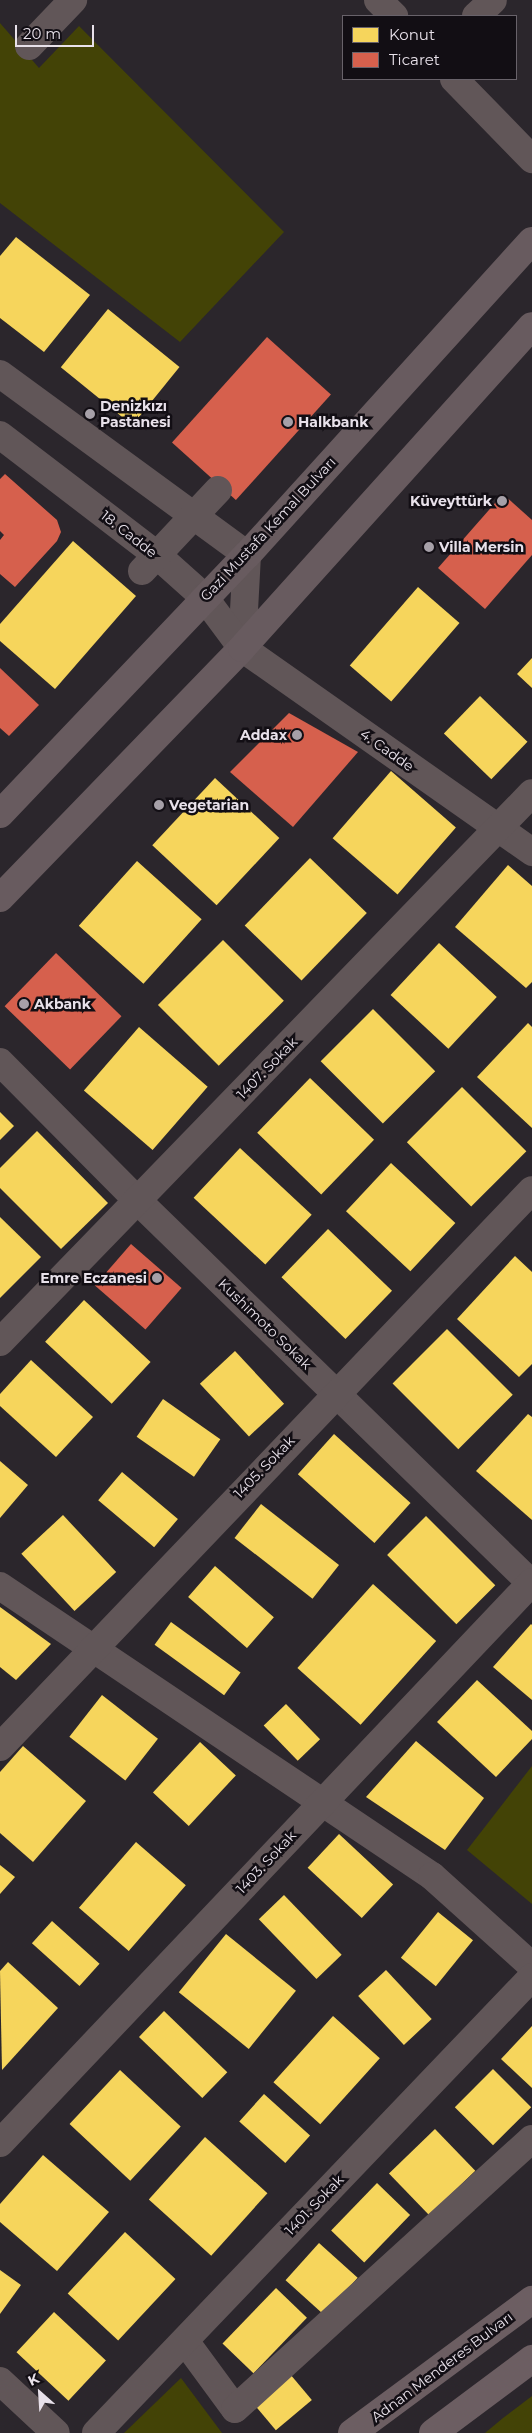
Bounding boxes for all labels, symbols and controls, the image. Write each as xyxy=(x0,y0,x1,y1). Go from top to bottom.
scale bar xyxy=(18,15,96,47)
legend xyxy=(342,15,517,80)
text: 20 m xyxy=(23,24,61,43)
text: Konut xyxy=(389,25,435,44)
text: Ticaret xyxy=(389,50,440,69)
place label: Denizkızı Pastanesi xyxy=(100,398,171,431)
marker: Denizkızı Pastanesi xyxy=(84,408,96,420)
place label: Halkbank xyxy=(298,414,368,430)
marker: Halkbank xyxy=(282,416,294,428)
street label: Gazi Mustafa Kemal Bulvarı xyxy=(197,454,339,604)
place label: Küveyttürk xyxy=(410,493,492,509)
marker: Küveyttürk xyxy=(496,495,508,507)
street label: 18. Cadde xyxy=(98,507,160,561)
place label: Villa Mersin xyxy=(439,539,524,555)
marker: Villa Mersin xyxy=(423,541,435,553)
street label: 4. Cadde xyxy=(357,725,417,775)
place label: Addax xyxy=(240,727,287,743)
marker: Addax xyxy=(291,729,303,741)
place label: Vegetarian xyxy=(169,797,249,813)
marker: Vegetarian xyxy=(153,799,165,811)
place label: Akbank xyxy=(34,996,91,1012)
marker: Akbank xyxy=(18,998,30,1010)
street label: 1407. Sokak xyxy=(233,1033,301,1103)
place label: Emre Eczanesi xyxy=(40,1270,147,1286)
marker: Emre Eczanesi xyxy=(151,1272,163,1284)
street label: Kushimoto Sokak xyxy=(215,1275,315,1373)
street label: 1405. Sokak xyxy=(230,1432,298,1502)
street label: 1403. Sokak xyxy=(233,1827,299,1897)
street label: 1401. Sokak xyxy=(281,2171,347,2239)
street label: Adnan Menderes Bulvarı xyxy=(368,2308,516,2426)
north arrow xyxy=(15,2368,65,2418)
text: K xyxy=(25,2369,42,2390)

